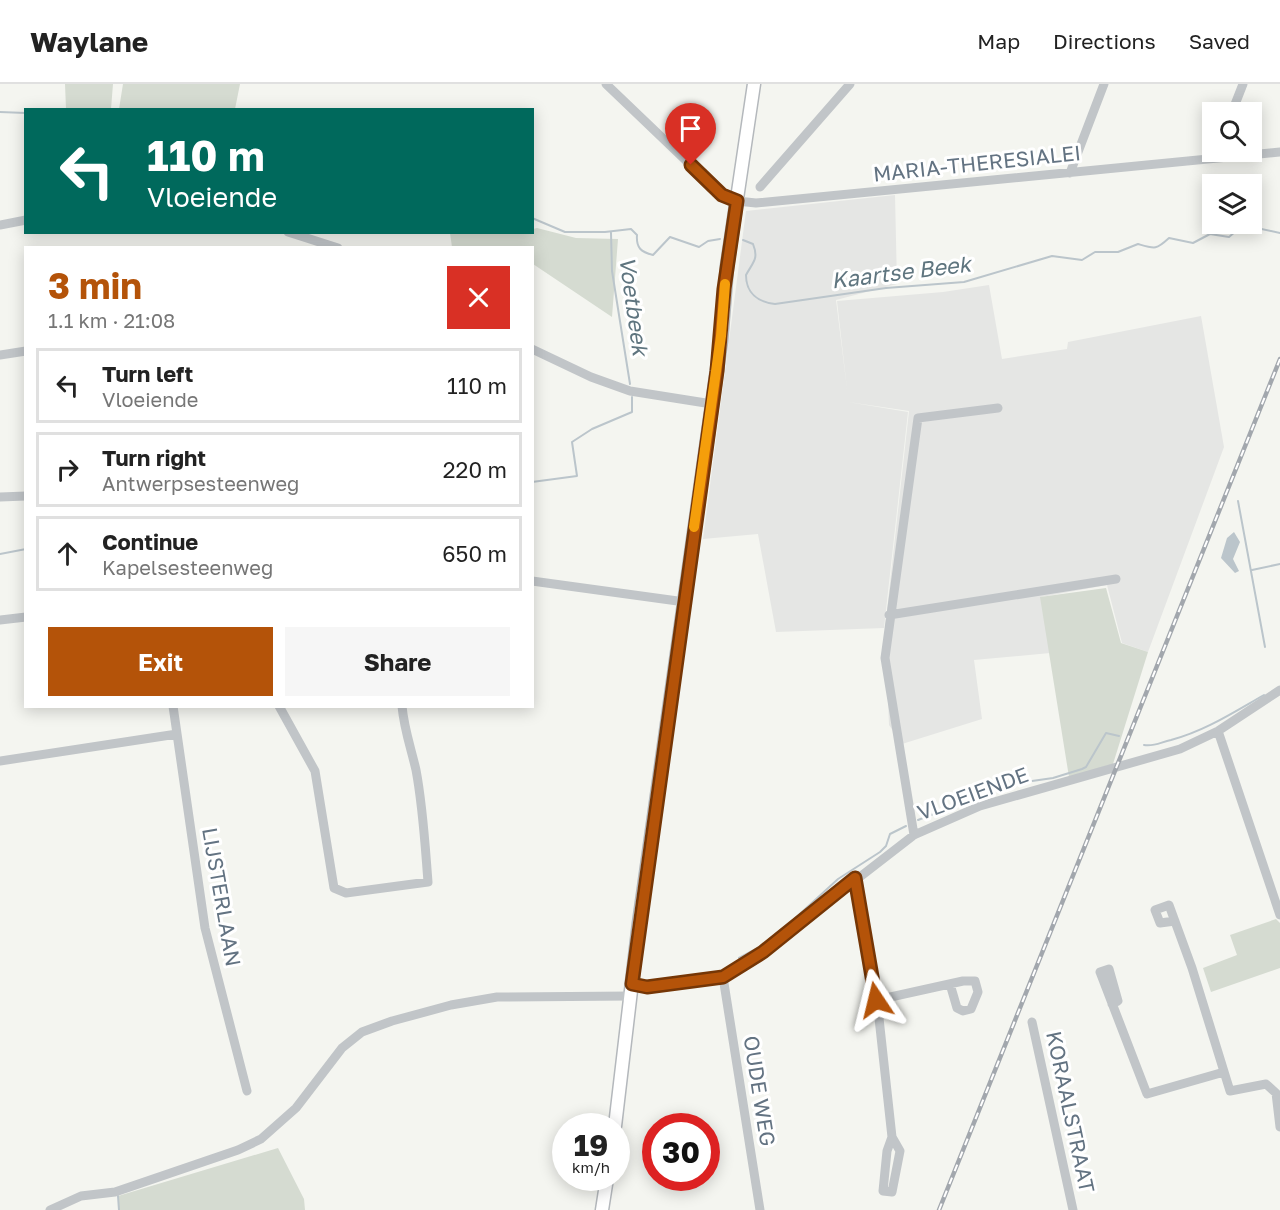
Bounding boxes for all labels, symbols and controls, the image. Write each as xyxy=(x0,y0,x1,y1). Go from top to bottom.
text: Waylane xyxy=(30,25,148,58)
text: Map xyxy=(977,28,1020,54)
text: Directions xyxy=(1053,28,1156,54)
text: Saved xyxy=(1189,28,1250,54)
map controls xyxy=(1202,102,1262,234)
button: search xyxy=(1202,102,1262,162)
pin xyxy=(665,103,716,165)
icon: arrive xyxy=(674,112,707,145)
text: 110 m xyxy=(147,130,265,180)
icon: left xyxy=(48,132,126,210)
street label: MARIA-THERESIALEI xyxy=(872,139,1082,187)
button: layers xyxy=(1202,174,1262,234)
text: Vloeiende xyxy=(147,181,277,213)
water label: Kaartse Beek xyxy=(830,249,975,293)
water label: Voetbeek xyxy=(614,255,655,360)
text: 3 min xyxy=(48,264,142,307)
button: close xyxy=(447,266,510,329)
text: 1.1 km · 21:08 xyxy=(48,308,175,332)
text: Turn left xyxy=(102,360,193,387)
icon: left xyxy=(51,369,84,402)
text: 110 m xyxy=(447,372,507,399)
text: Vloeiende xyxy=(102,387,198,411)
text: Turn right xyxy=(102,444,206,471)
icon: right xyxy=(51,453,84,486)
text: 220 m xyxy=(443,456,507,483)
text: Antwerpsesteenweg xyxy=(102,471,299,495)
text: Continue xyxy=(102,528,198,555)
icon: ahead xyxy=(51,537,84,570)
text: 650 m xyxy=(442,540,507,567)
text: Kapelsesteenweg xyxy=(102,555,273,579)
button: Exit xyxy=(48,627,273,696)
button: Share xyxy=(285,627,510,696)
street label: VLOEIENDE xyxy=(914,761,1032,825)
street label: LIJSTERLAAN xyxy=(197,825,247,968)
position arrow xyxy=(844,968,908,1032)
street label: KORAALSTRAAT xyxy=(1041,1029,1101,1195)
street label: OUDE WEG xyxy=(738,1034,782,1148)
speed limit sign: 30 xyxy=(642,1113,720,1191)
text: 19 xyxy=(574,1127,608,1163)
text: km/h xyxy=(572,1158,610,1176)

